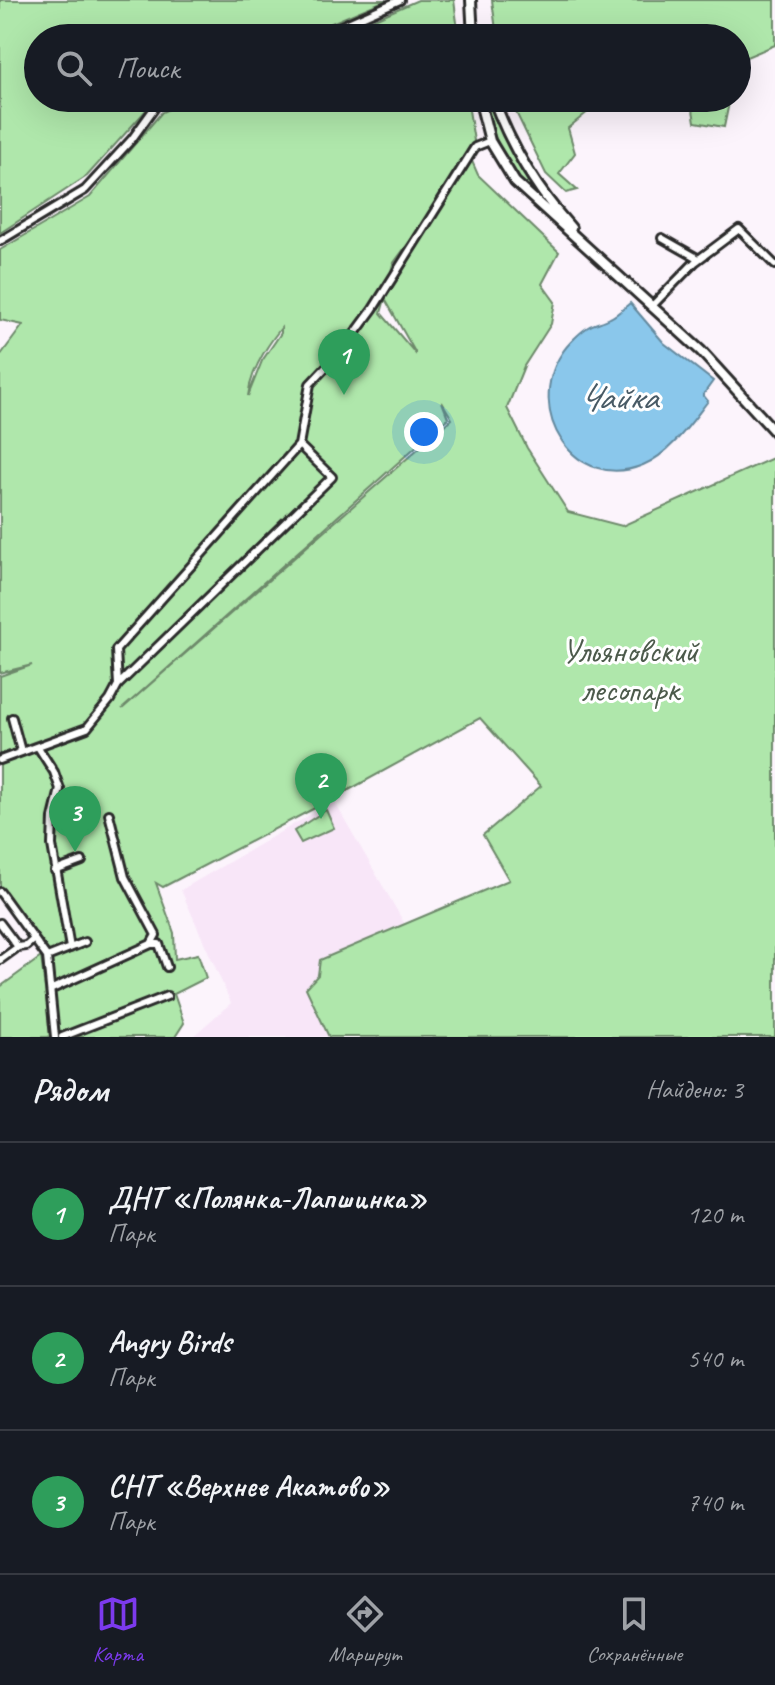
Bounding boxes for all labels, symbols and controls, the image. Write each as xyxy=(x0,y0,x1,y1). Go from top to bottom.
search box xyxy=(24,24,751,112)
icon: search xyxy=(52,46,96,90)
text: Поиск xyxy=(116,49,179,87)
pin: 1 xyxy=(318,329,370,395)
water label: Чайка xyxy=(579,374,661,420)
your location xyxy=(404,412,444,452)
park label: Ульяновский лесопарк xyxy=(562,629,700,711)
pin: 2 xyxy=(295,753,347,819)
pin: 3 xyxy=(49,786,101,852)
text: Рядом xyxy=(32,1068,108,1111)
text: Найдено: 3 xyxy=(646,1073,743,1106)
text: ДНТ «Полянка-Лапшинка» xyxy=(108,1179,427,1217)
text: 1 xyxy=(52,1198,64,1231)
text: 120 m xyxy=(687,1198,743,1231)
text: Парк xyxy=(108,1217,154,1250)
text: Angry Birds xyxy=(108,1323,231,1361)
text: 2 xyxy=(52,1342,64,1375)
text: 540 m xyxy=(687,1342,743,1375)
text: Парк xyxy=(108,1361,154,1394)
text: СНТ «Верхнее Акатово» xyxy=(108,1467,390,1505)
text: 3 xyxy=(52,1486,64,1519)
text: 740 m xyxy=(687,1486,743,1519)
text: Парк xyxy=(108,1505,154,1538)
tab: Карта xyxy=(93,1592,143,1668)
tab: Маршрут xyxy=(329,1592,401,1668)
tab: Сохранённые xyxy=(587,1592,682,1668)

